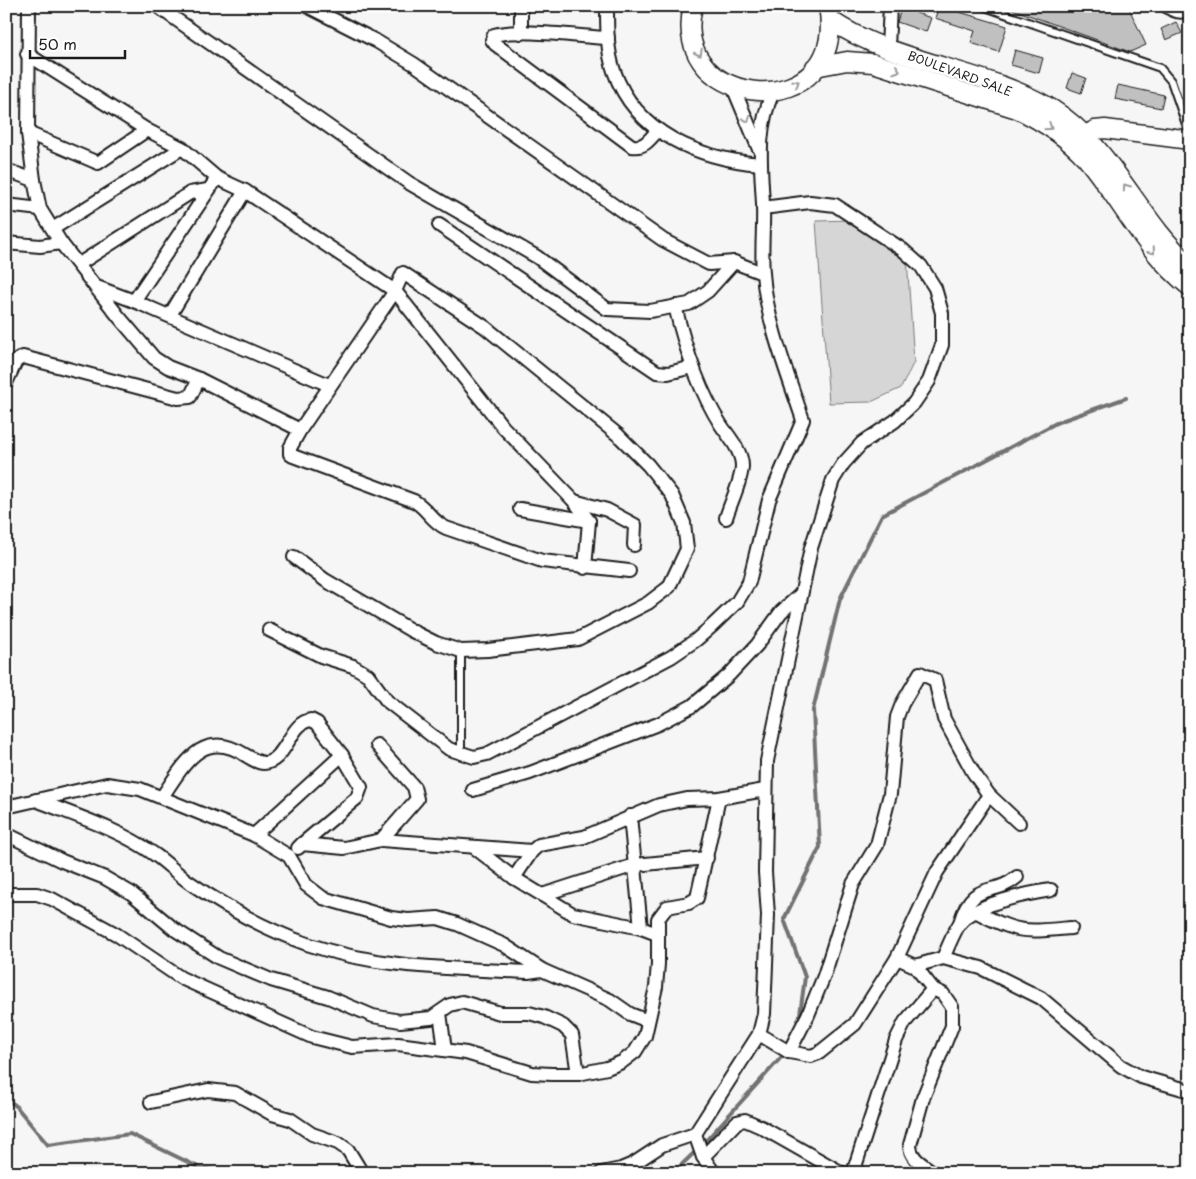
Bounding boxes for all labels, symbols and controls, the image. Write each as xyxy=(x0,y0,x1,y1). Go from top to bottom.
scale bar xyxy=(30,28,125,60)
text: 50 m xyxy=(38,32,77,55)
street label: BOULEVARD SALE xyxy=(905,46,1015,100)
one-way arrow xyxy=(693,48,703,57)
one-way arrow xyxy=(893,64,901,74)
one-way arrow xyxy=(791,79,800,89)
one-way arrow xyxy=(741,114,751,123)
one-way arrow xyxy=(1043,121,1052,130)
one-way arrow xyxy=(1123,183,1132,193)
one-way arrow xyxy=(1147,245,1156,254)

